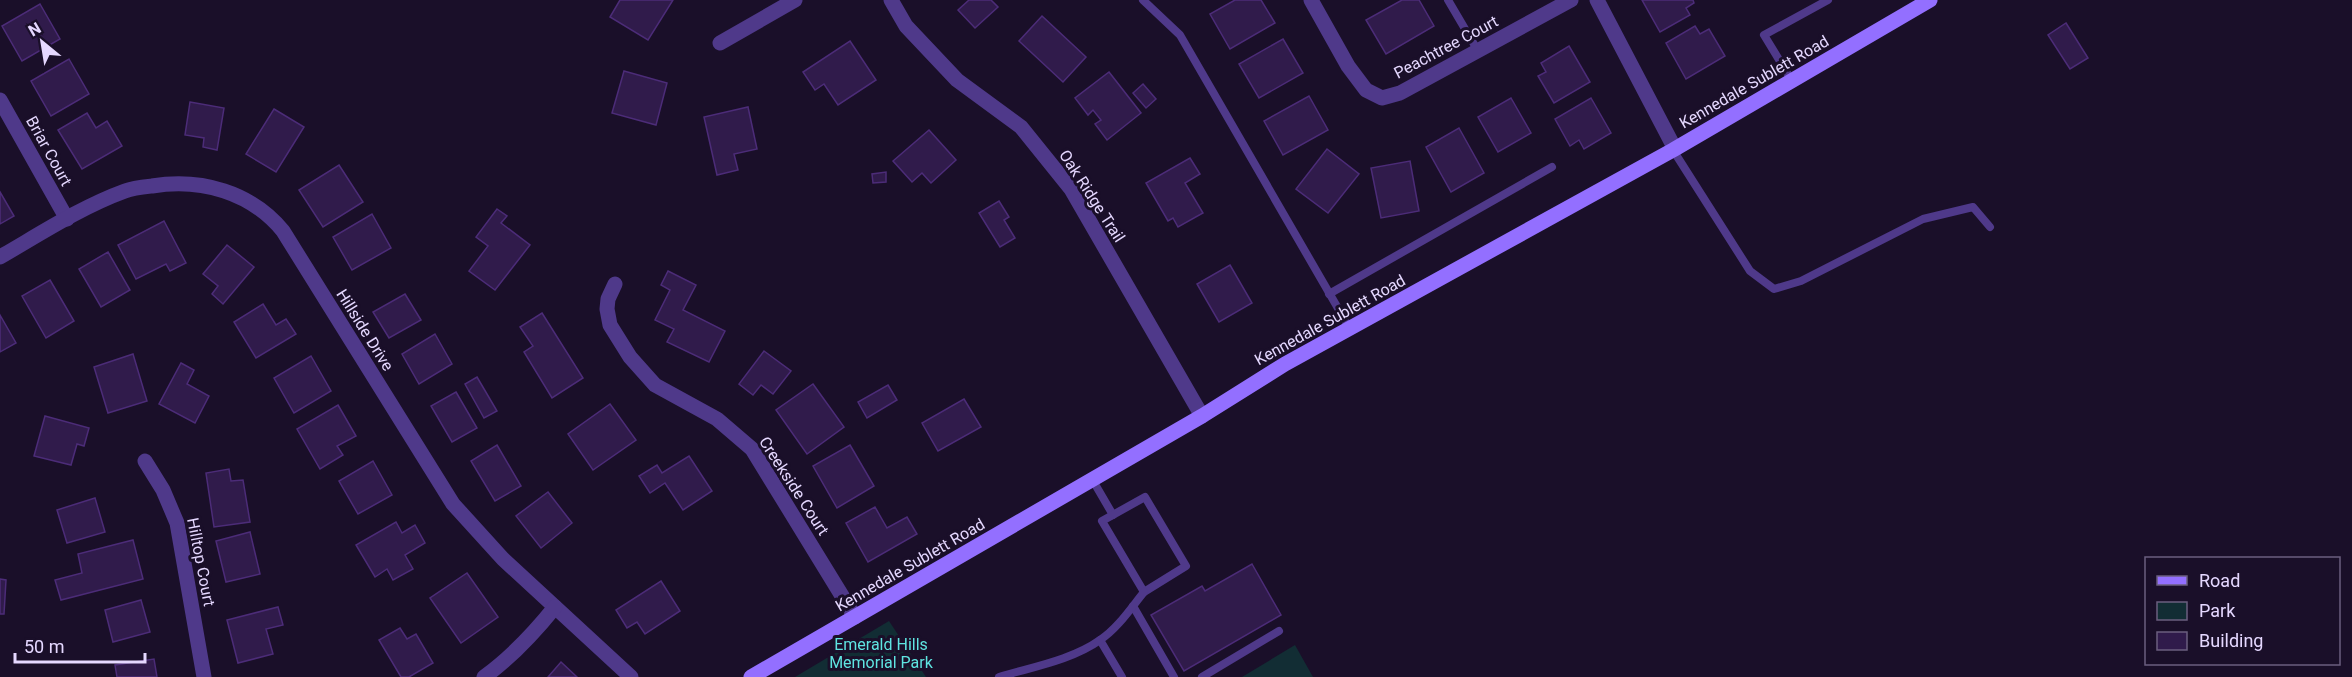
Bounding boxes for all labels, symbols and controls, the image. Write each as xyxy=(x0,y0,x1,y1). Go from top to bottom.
north arrow xyxy=(12,12,72,72)
street label: Peachtree Court xyxy=(1391,12,1501,82)
text: N xyxy=(25,18,44,40)
street label: Kennedale Sublett Road xyxy=(1676,31,1832,133)
street label: Briar Court xyxy=(22,113,76,189)
street label: Oak Ridge Trail xyxy=(1055,146,1129,246)
street label: Kennedale Sublett Road xyxy=(1251,271,1409,369)
street label: Hillside Drive xyxy=(332,286,398,374)
street label: Creekside Court xyxy=(755,433,833,539)
street label: Kennedale Sublett Road xyxy=(832,514,988,616)
street label: Hilltop Court xyxy=(183,516,219,608)
legend xyxy=(2145,557,2340,665)
text: Road xyxy=(2199,570,2240,591)
text: Park xyxy=(2199,600,2236,621)
scale bar xyxy=(15,626,146,664)
text: Building xyxy=(2199,630,2263,651)
park label: Emerald Hills Memorial Park xyxy=(829,635,934,672)
text: 50 m xyxy=(24,636,64,657)

